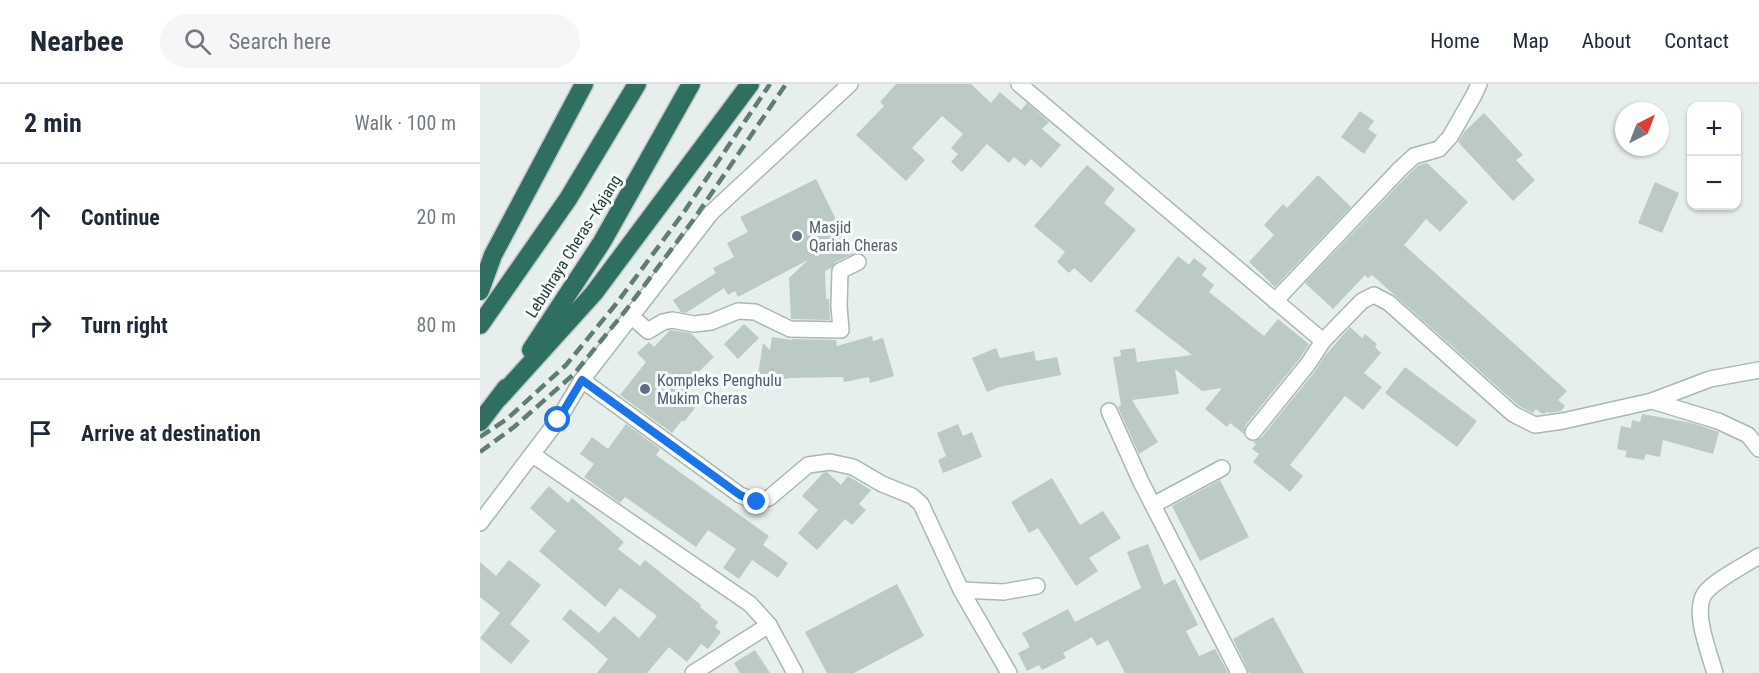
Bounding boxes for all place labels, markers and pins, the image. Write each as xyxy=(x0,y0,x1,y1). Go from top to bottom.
place label: Masjid Qariah Cheras xyxy=(809,218,898,255)
marker: Masjid Qariah Cheras xyxy=(790,229,804,243)
place label: Kompleks Penghulu Mukim Cheras xyxy=(657,371,782,408)
marker: Kompleks Penghulu Mukim Cheras xyxy=(638,382,652,396)

